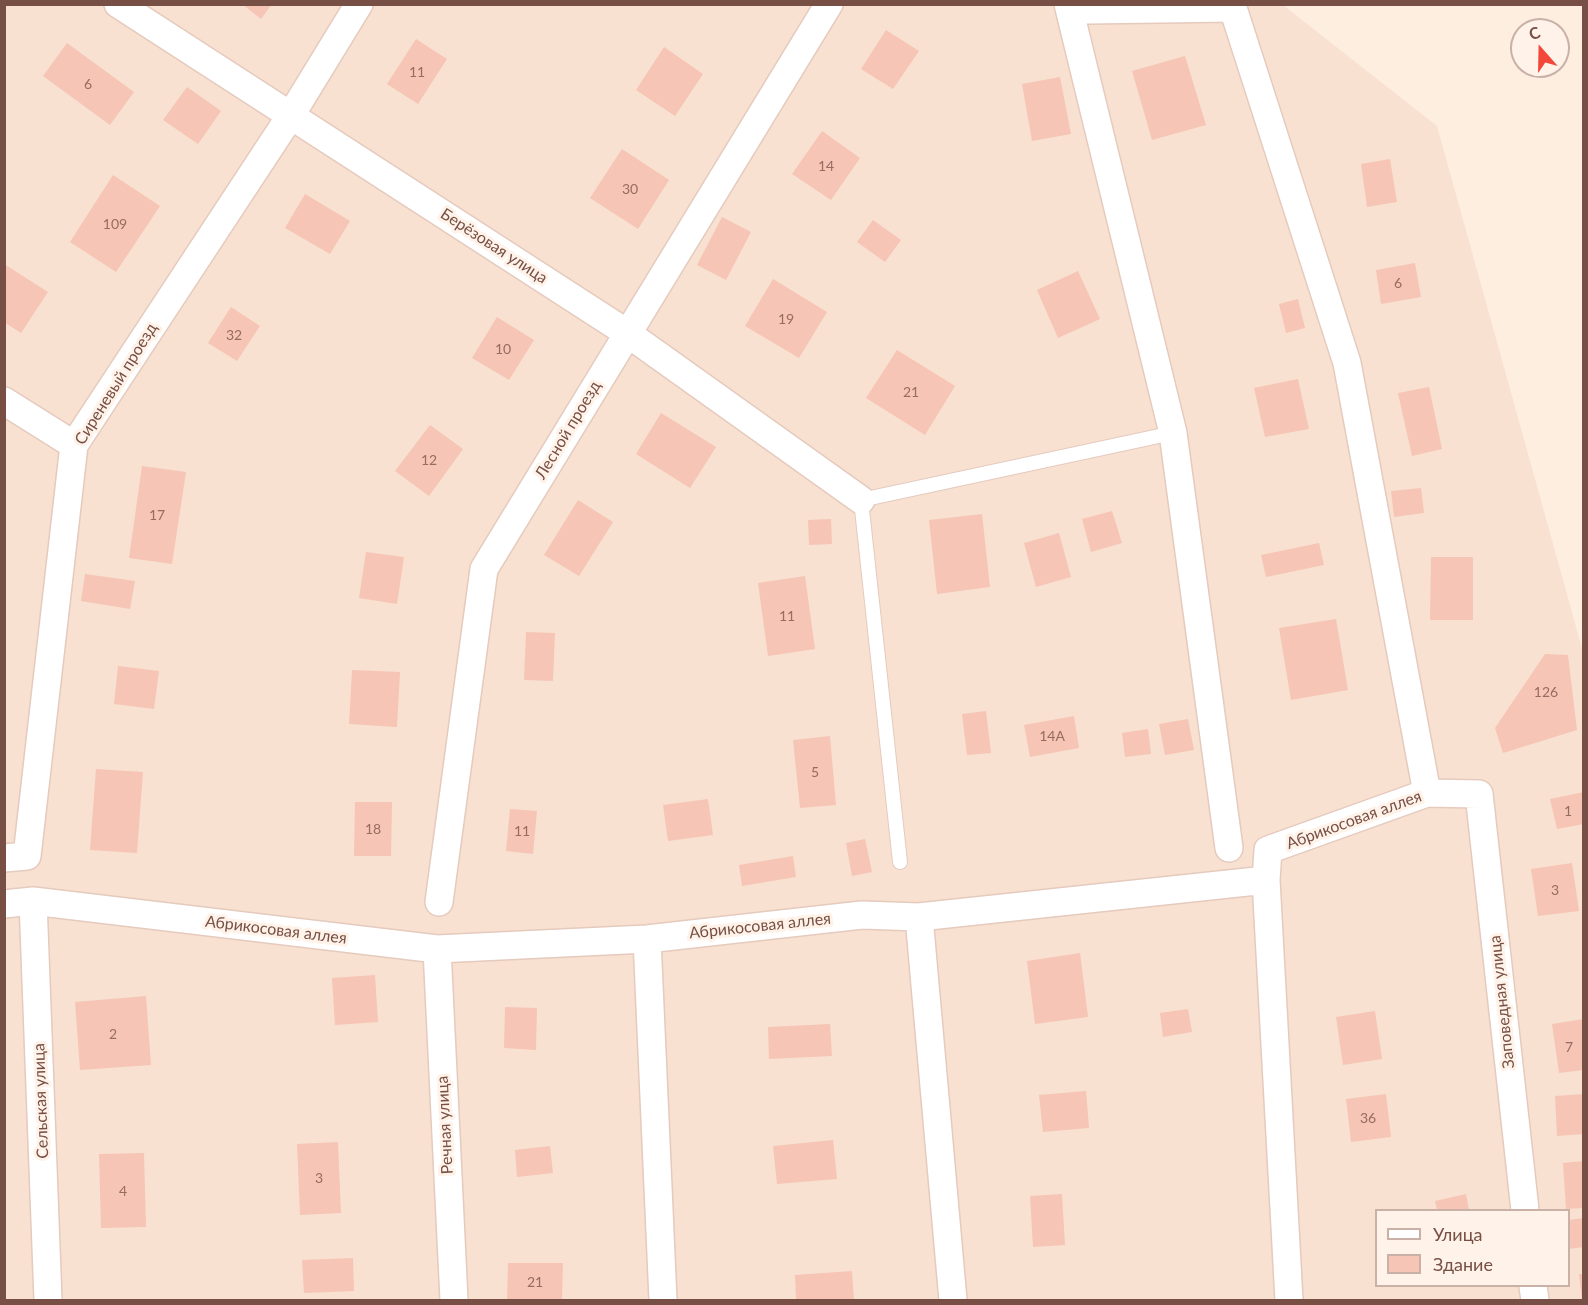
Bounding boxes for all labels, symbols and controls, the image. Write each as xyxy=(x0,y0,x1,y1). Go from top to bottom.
north arrow xyxy=(1510,18,1570,78)
text: С xyxy=(1526,22,1543,43)
house number: 11 xyxy=(409,64,425,80)
house number: 6 xyxy=(84,76,92,92)
house number: 14 xyxy=(818,158,834,174)
house number: 30 xyxy=(622,181,638,197)
street label: Берёзовая улица xyxy=(437,204,551,288)
house number: 109 xyxy=(103,216,127,232)
house number: 6 xyxy=(1394,275,1402,291)
house number: 19 xyxy=(778,311,794,327)
street label: Сиреневый проезд xyxy=(71,320,161,448)
house number: 32 xyxy=(226,327,242,343)
house number: 10 xyxy=(495,341,511,357)
street label: Лесной проезд xyxy=(531,377,605,483)
house number: 21 xyxy=(903,384,919,400)
house number: 12 xyxy=(421,452,437,468)
house number: 17 xyxy=(149,507,165,523)
house number: 11 xyxy=(779,608,795,624)
house number: 126 xyxy=(1534,684,1558,700)
house number: 14А xyxy=(1039,728,1065,744)
house number: 5 xyxy=(811,764,819,780)
street label: Абрикосовая аллея xyxy=(1284,787,1424,853)
house number: 1 xyxy=(1564,803,1572,819)
house number: 18 xyxy=(365,821,381,837)
house number: 11 xyxy=(514,823,530,839)
house number: 3 xyxy=(1551,882,1559,898)
street label: Абрикосовая аллея xyxy=(688,909,832,943)
street label: Абрикосовая аллея xyxy=(204,912,348,948)
street label: Заповедная улица xyxy=(1485,934,1519,1070)
house number: 2 xyxy=(109,1026,117,1042)
house number: 7 xyxy=(1565,1039,1573,1055)
street label: Сельская улица xyxy=(29,1043,53,1159)
street label: Речная улица xyxy=(433,1075,457,1175)
house number: 36 xyxy=(1360,1110,1376,1126)
house number: 3 xyxy=(315,1170,323,1186)
house number: 4 xyxy=(119,1183,127,1199)
legend xyxy=(1375,1209,1570,1287)
text: Улица xyxy=(1433,1223,1483,1245)
text: Здание xyxy=(1433,1253,1493,1275)
house number: 21 xyxy=(527,1274,543,1290)

